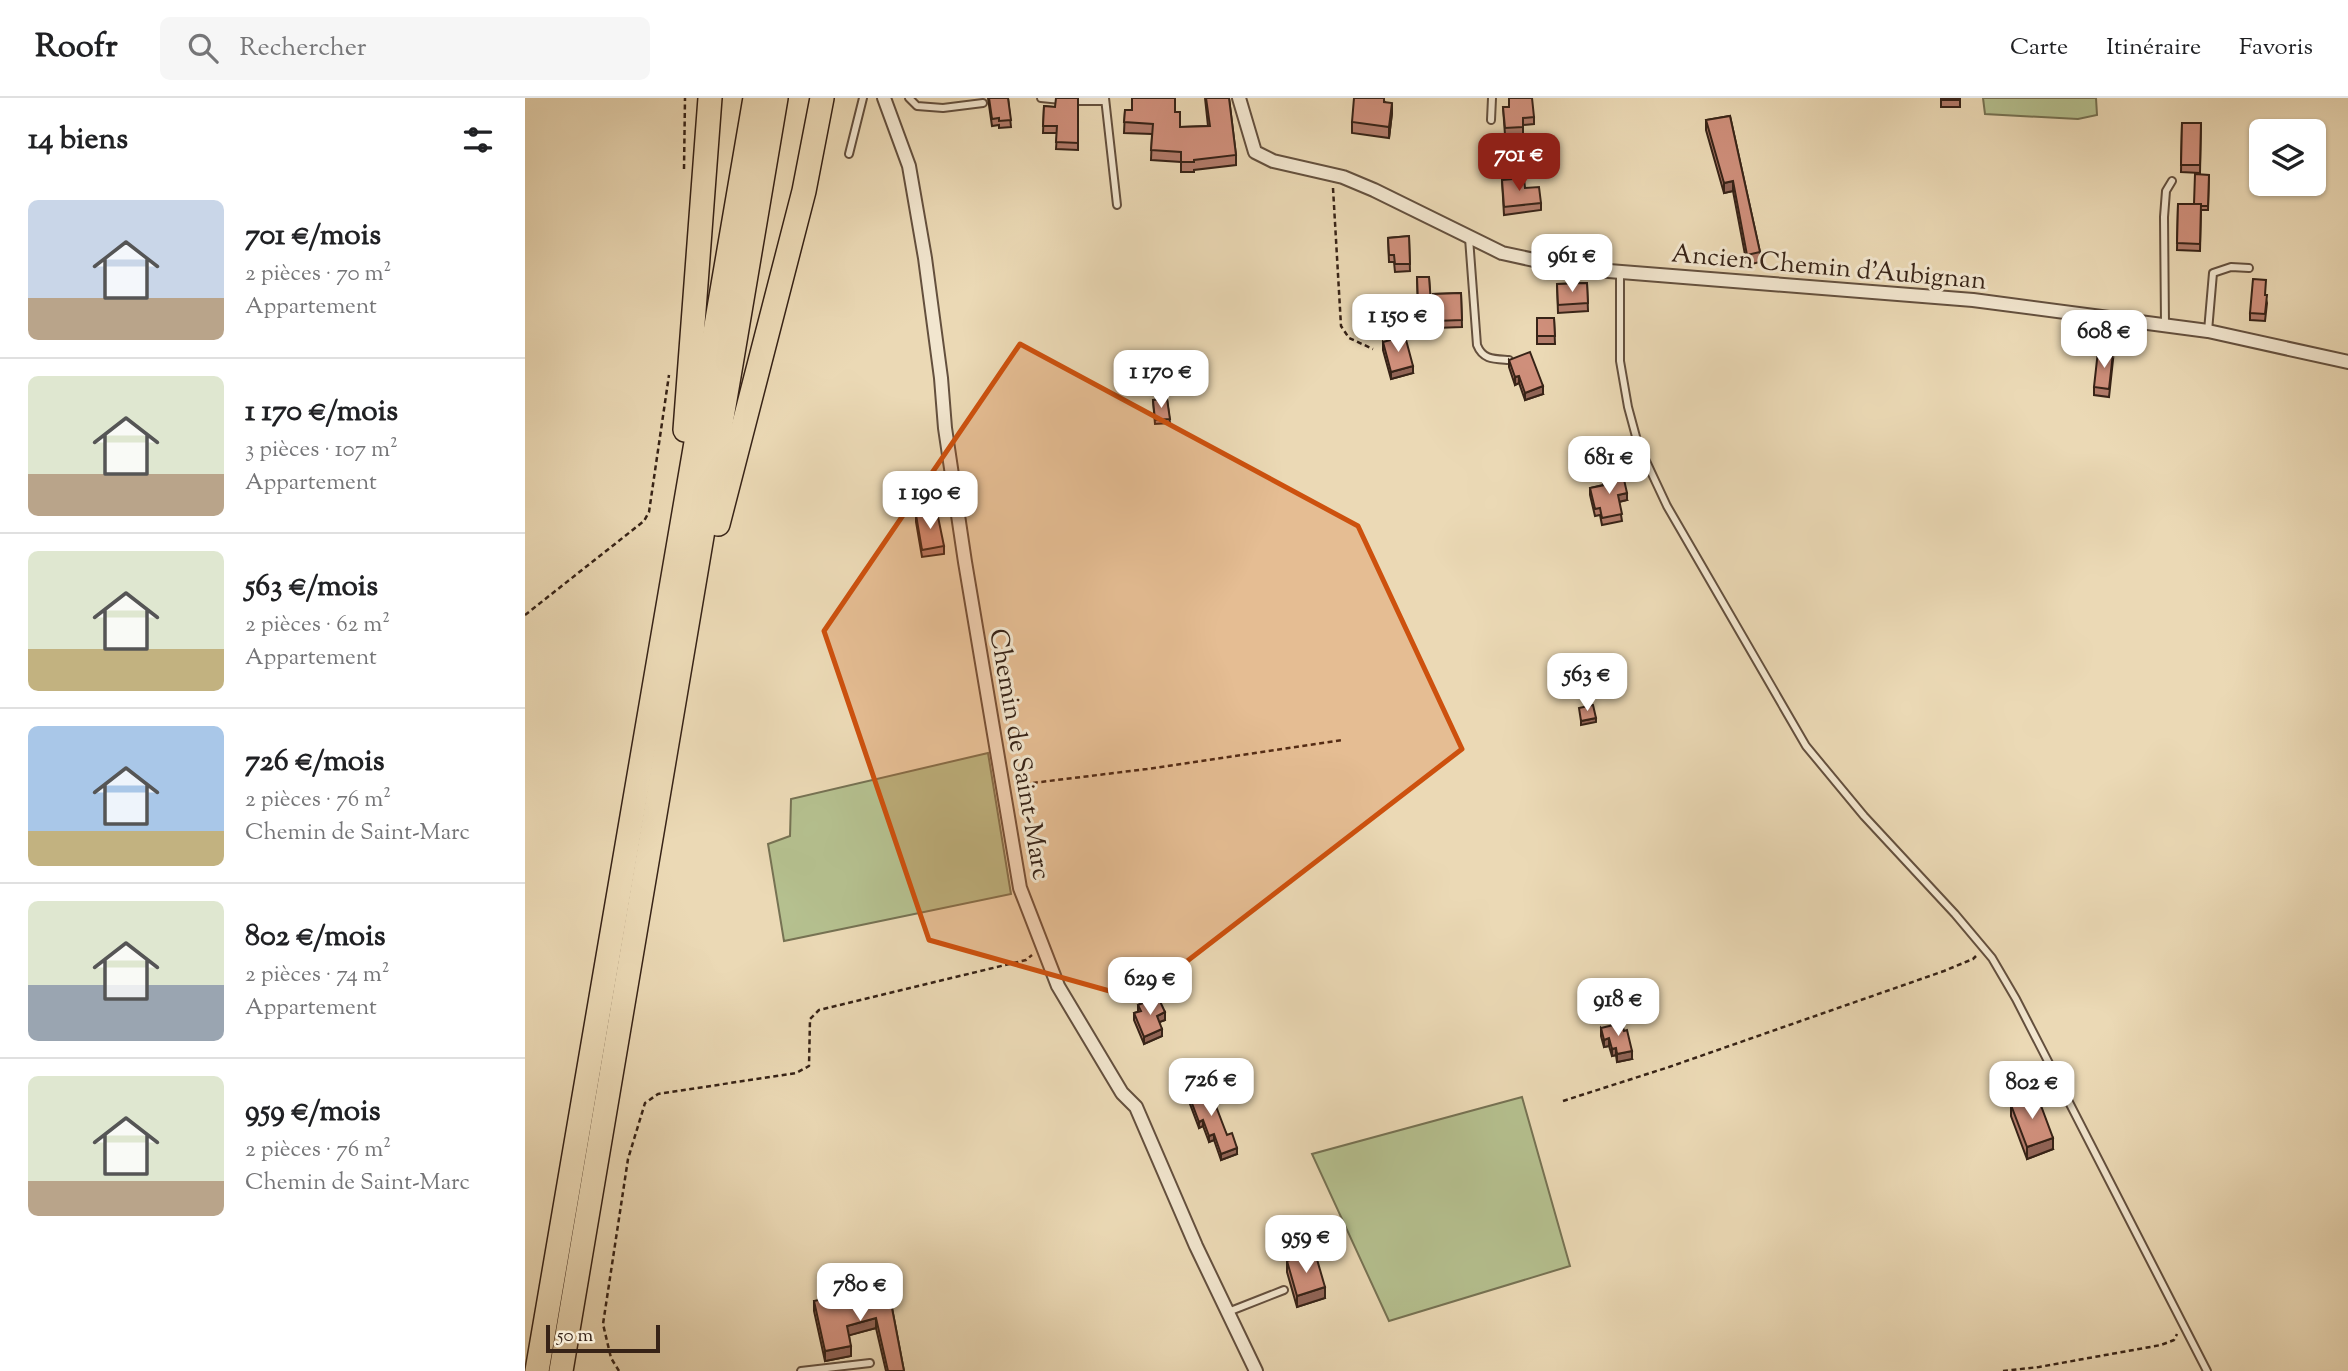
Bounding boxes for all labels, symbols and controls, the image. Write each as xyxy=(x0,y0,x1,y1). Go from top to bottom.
search box xyxy=(160,17,650,80)
text: Roofr xyxy=(35,24,118,72)
icon: search xyxy=(184,29,222,67)
text: Rechercher xyxy=(240,30,367,67)
text: Carte xyxy=(2010,31,2068,65)
text: Itinéraire xyxy=(2106,31,2201,65)
text: Favoris xyxy=(2239,31,2313,65)
text: 14 biens xyxy=(28,119,128,162)
map controls xyxy=(2249,119,2326,196)
button: layers xyxy=(2249,119,2326,196)
icon: filters xyxy=(459,121,497,159)
pin: 701 € xyxy=(1470,134,1568,193)
text: 701 € xyxy=(1494,139,1544,172)
text: 701 €/mois xyxy=(245,215,381,258)
icon: home xyxy=(84,228,168,312)
pin: 961 € xyxy=(1523,234,1621,294)
street label: Ancien Chemin d'Aubignan xyxy=(1670,236,1988,301)
text: 961 € xyxy=(1547,240,1597,273)
text: 2 pièces · 70 m² xyxy=(245,258,391,291)
text: Appartement xyxy=(245,291,377,324)
pin: 1 150 € xyxy=(1333,294,1463,354)
text: 1 150 € xyxy=(1368,300,1428,333)
pin: 608 € xyxy=(2055,310,2153,370)
text: 608 € xyxy=(2077,316,2131,349)
pin: 1 170 € xyxy=(1096,350,1226,410)
text: 1 170 € xyxy=(1130,356,1192,389)
text: 1 170 €/mois xyxy=(245,391,398,434)
icon: home xyxy=(84,404,168,488)
text: 3 pièces · 107 m² xyxy=(245,434,398,467)
pin: 681 € xyxy=(1560,436,1658,496)
text: 681 € xyxy=(1584,442,1634,475)
text: Appartement xyxy=(245,467,377,500)
pin: 1 190 € xyxy=(865,472,995,531)
text: 1 190 € xyxy=(899,477,961,510)
text: 563 €/mois xyxy=(245,566,378,609)
icon: home xyxy=(84,579,168,663)
text: 2 pièces · 62 m² xyxy=(245,609,390,642)
street label: Chemin de Saint-Marc xyxy=(978,626,1059,883)
text: Appartement xyxy=(245,642,377,675)
pin: 563 € xyxy=(1538,654,1636,713)
text: 563 € xyxy=(1563,659,1611,692)
text: 726 €/mois xyxy=(245,741,385,784)
icon: home xyxy=(84,754,168,838)
text: 2 pièces · 76 m² xyxy=(245,784,391,817)
text: Chemin de Saint-Marc xyxy=(245,817,470,850)
text: 802 €/mois xyxy=(245,916,385,959)
icon: home xyxy=(84,929,168,1013)
pin: 629 € xyxy=(1101,958,1199,1017)
text: 2 pièces · 74 m² xyxy=(245,959,390,992)
text: 629 € xyxy=(1124,963,1176,996)
pin: 918 € xyxy=(1569,978,1667,1038)
text: 918 € xyxy=(1593,984,1643,1017)
text: Appartement xyxy=(245,992,377,1025)
pin: 726 € xyxy=(1162,1058,1260,1118)
pin: 802 € xyxy=(1983,1062,2081,1121)
text: 726 € xyxy=(1185,1064,1237,1097)
text: 802 € xyxy=(2005,1067,2059,1100)
text: 959 €/mois xyxy=(245,1091,381,1134)
icon: home xyxy=(84,1104,168,1188)
text: 2 pièces · 76 m² xyxy=(245,1134,391,1167)
text: Chemin de Saint-Marc xyxy=(245,1167,470,1200)
pin: 959 € xyxy=(1257,1216,1355,1275)
text: 959 € xyxy=(1281,1221,1331,1254)
pin: 780 € xyxy=(811,1264,909,1323)
text: 780 € xyxy=(833,1269,887,1302)
scale bar xyxy=(546,1322,660,1354)
text: 50 m xyxy=(557,1323,593,1350)

